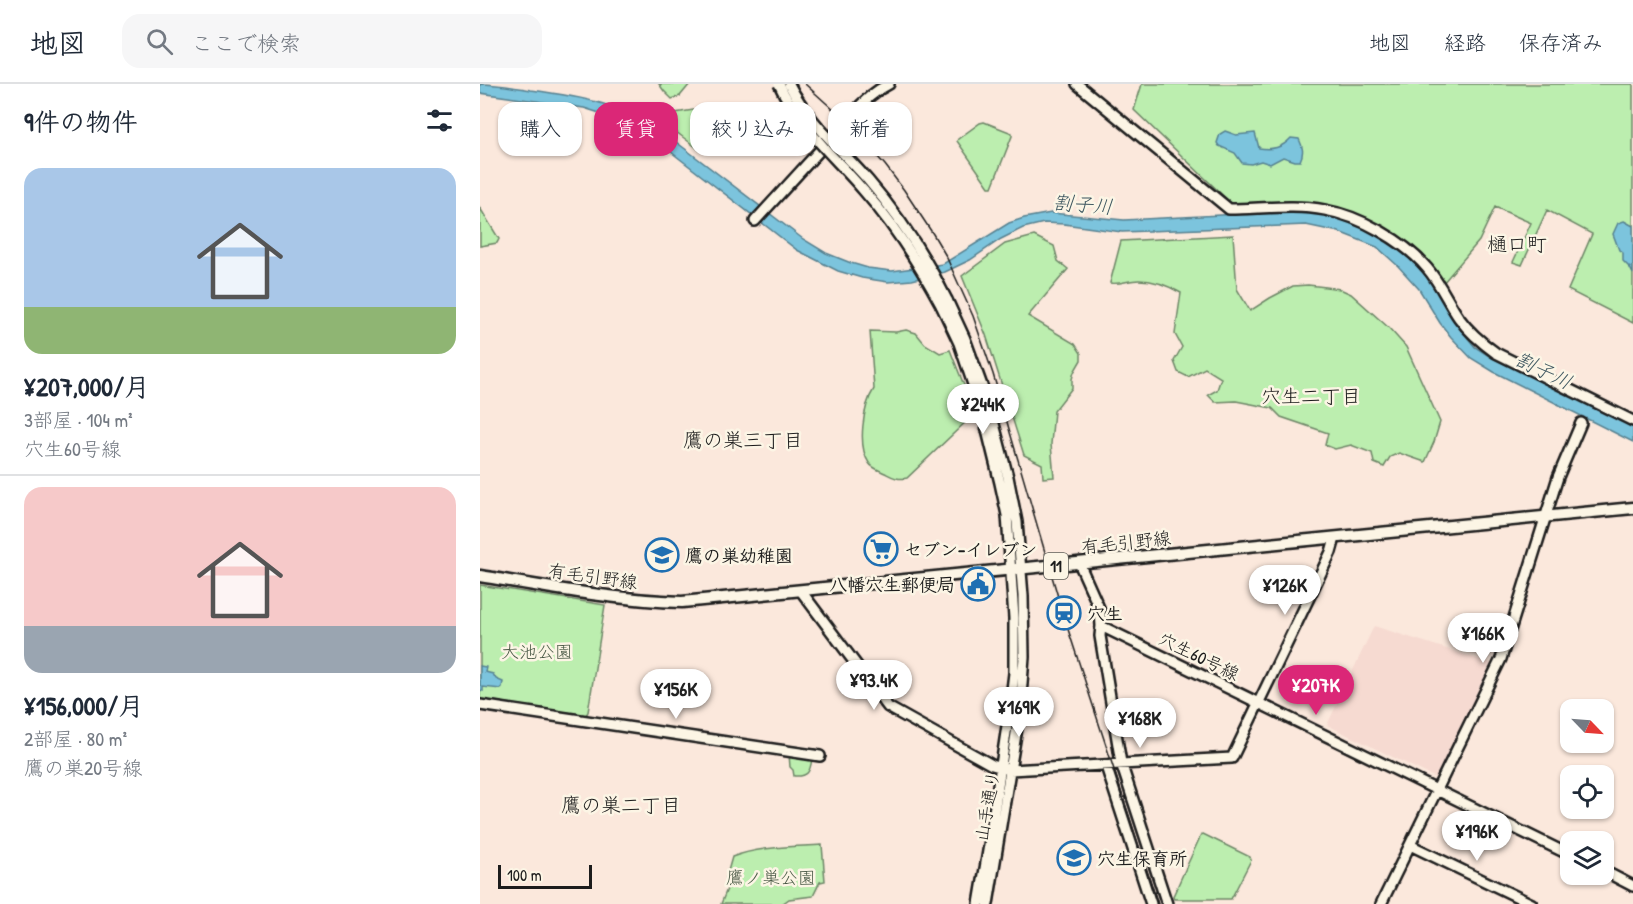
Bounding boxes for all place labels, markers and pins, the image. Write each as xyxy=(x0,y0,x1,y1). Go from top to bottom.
pin: ¥244K xyxy=(941,384,1025,435)
supermarket icon: セブン-イレブン xyxy=(863,531,899,567)
school or university icon: 鷹の巣幼稚園 xyxy=(644,537,680,573)
place label: セブン-イレブン xyxy=(904,537,1037,562)
place label: 鷹の巣幼稚園 xyxy=(685,543,793,568)
pin: ¥126K xyxy=(1243,565,1327,616)
public building icon: 八幡穴生郵便局 xyxy=(960,566,996,602)
place label: 八幡穴生郵便局 xyxy=(829,572,955,597)
station icon: 穴生 xyxy=(1046,595,1082,631)
place label: 穴生 xyxy=(1087,601,1123,626)
pin: ¥166K xyxy=(1441,613,1525,664)
pin: ¥93.4K xyxy=(825,660,923,711)
pin: ¥207K xyxy=(1274,665,1358,716)
pin: ¥156K xyxy=(634,669,718,720)
pin: ¥169K xyxy=(977,687,1061,738)
pin: ¥168K xyxy=(1098,698,1182,749)
pin: ¥196K xyxy=(1435,811,1519,862)
school or university icon: 穴生保育所 xyxy=(1056,840,1092,876)
place label: 穴生保育所 xyxy=(1097,846,1187,871)

